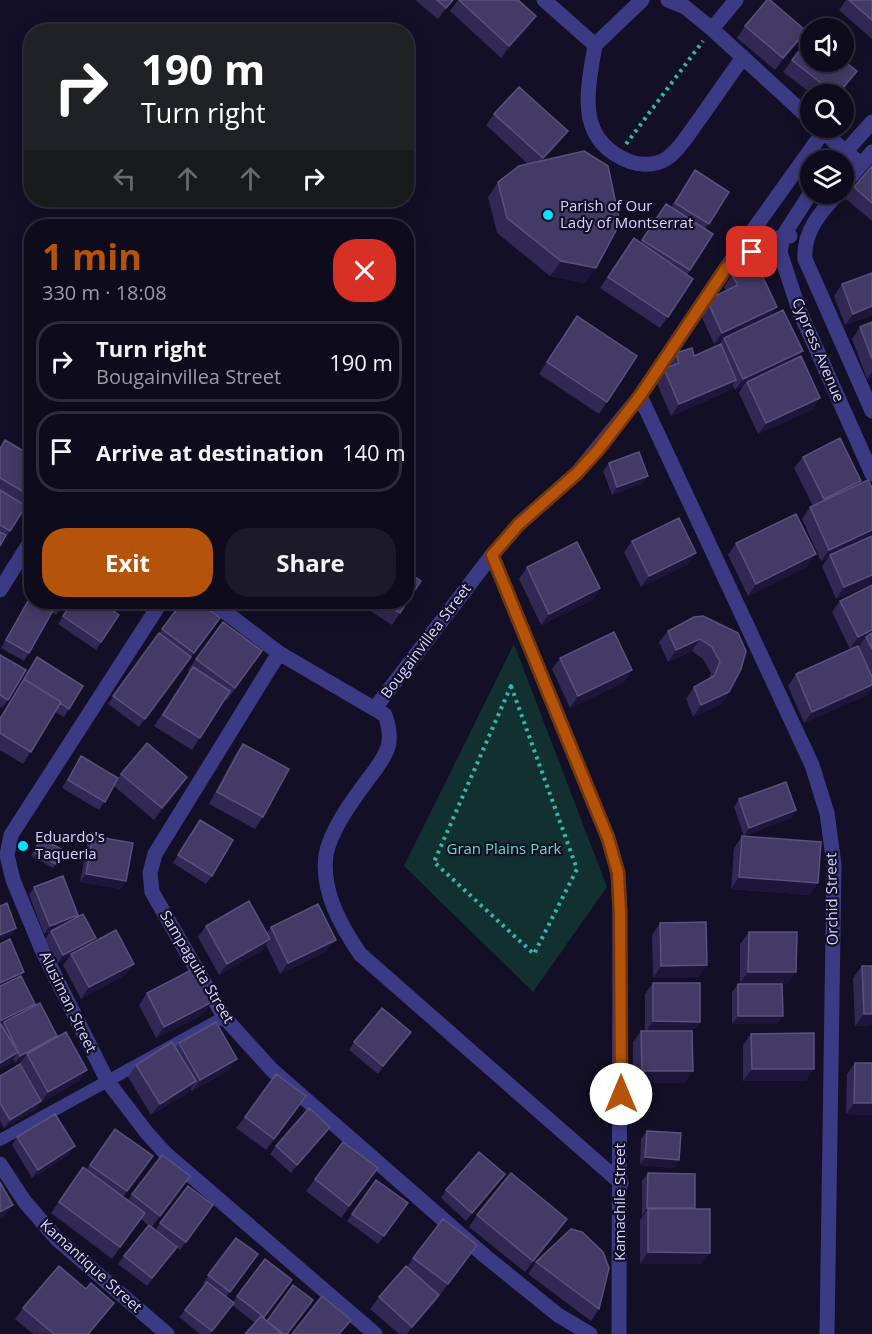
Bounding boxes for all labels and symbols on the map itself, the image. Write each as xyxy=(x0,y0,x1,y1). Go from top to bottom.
place label: Parish of Our Lady of Montserrat xyxy=(560,195,693,232)
marker: Parish of Our Lady of Montserrat xyxy=(541,208,555,222)
pin xyxy=(726,226,777,277)
street label: Cypress Avenue xyxy=(788,295,850,405)
street label: Bougainvillea Street xyxy=(375,579,475,702)
place label: Eduardo's Taqueria xyxy=(35,826,105,863)
park label: Gran Plains Park xyxy=(446,838,562,858)
marker: Eduardo's Taqueria xyxy=(16,839,30,853)
street label: Orchid Street xyxy=(820,852,842,946)
street label: Sampaguita Street xyxy=(156,906,240,1027)
street label: Alusiman Street xyxy=(36,947,102,1056)
position arrow xyxy=(589,1062,653,1126)
street label: Kamachile Street xyxy=(609,1143,629,1261)
street label: Kamantique Street xyxy=(36,1214,147,1316)

